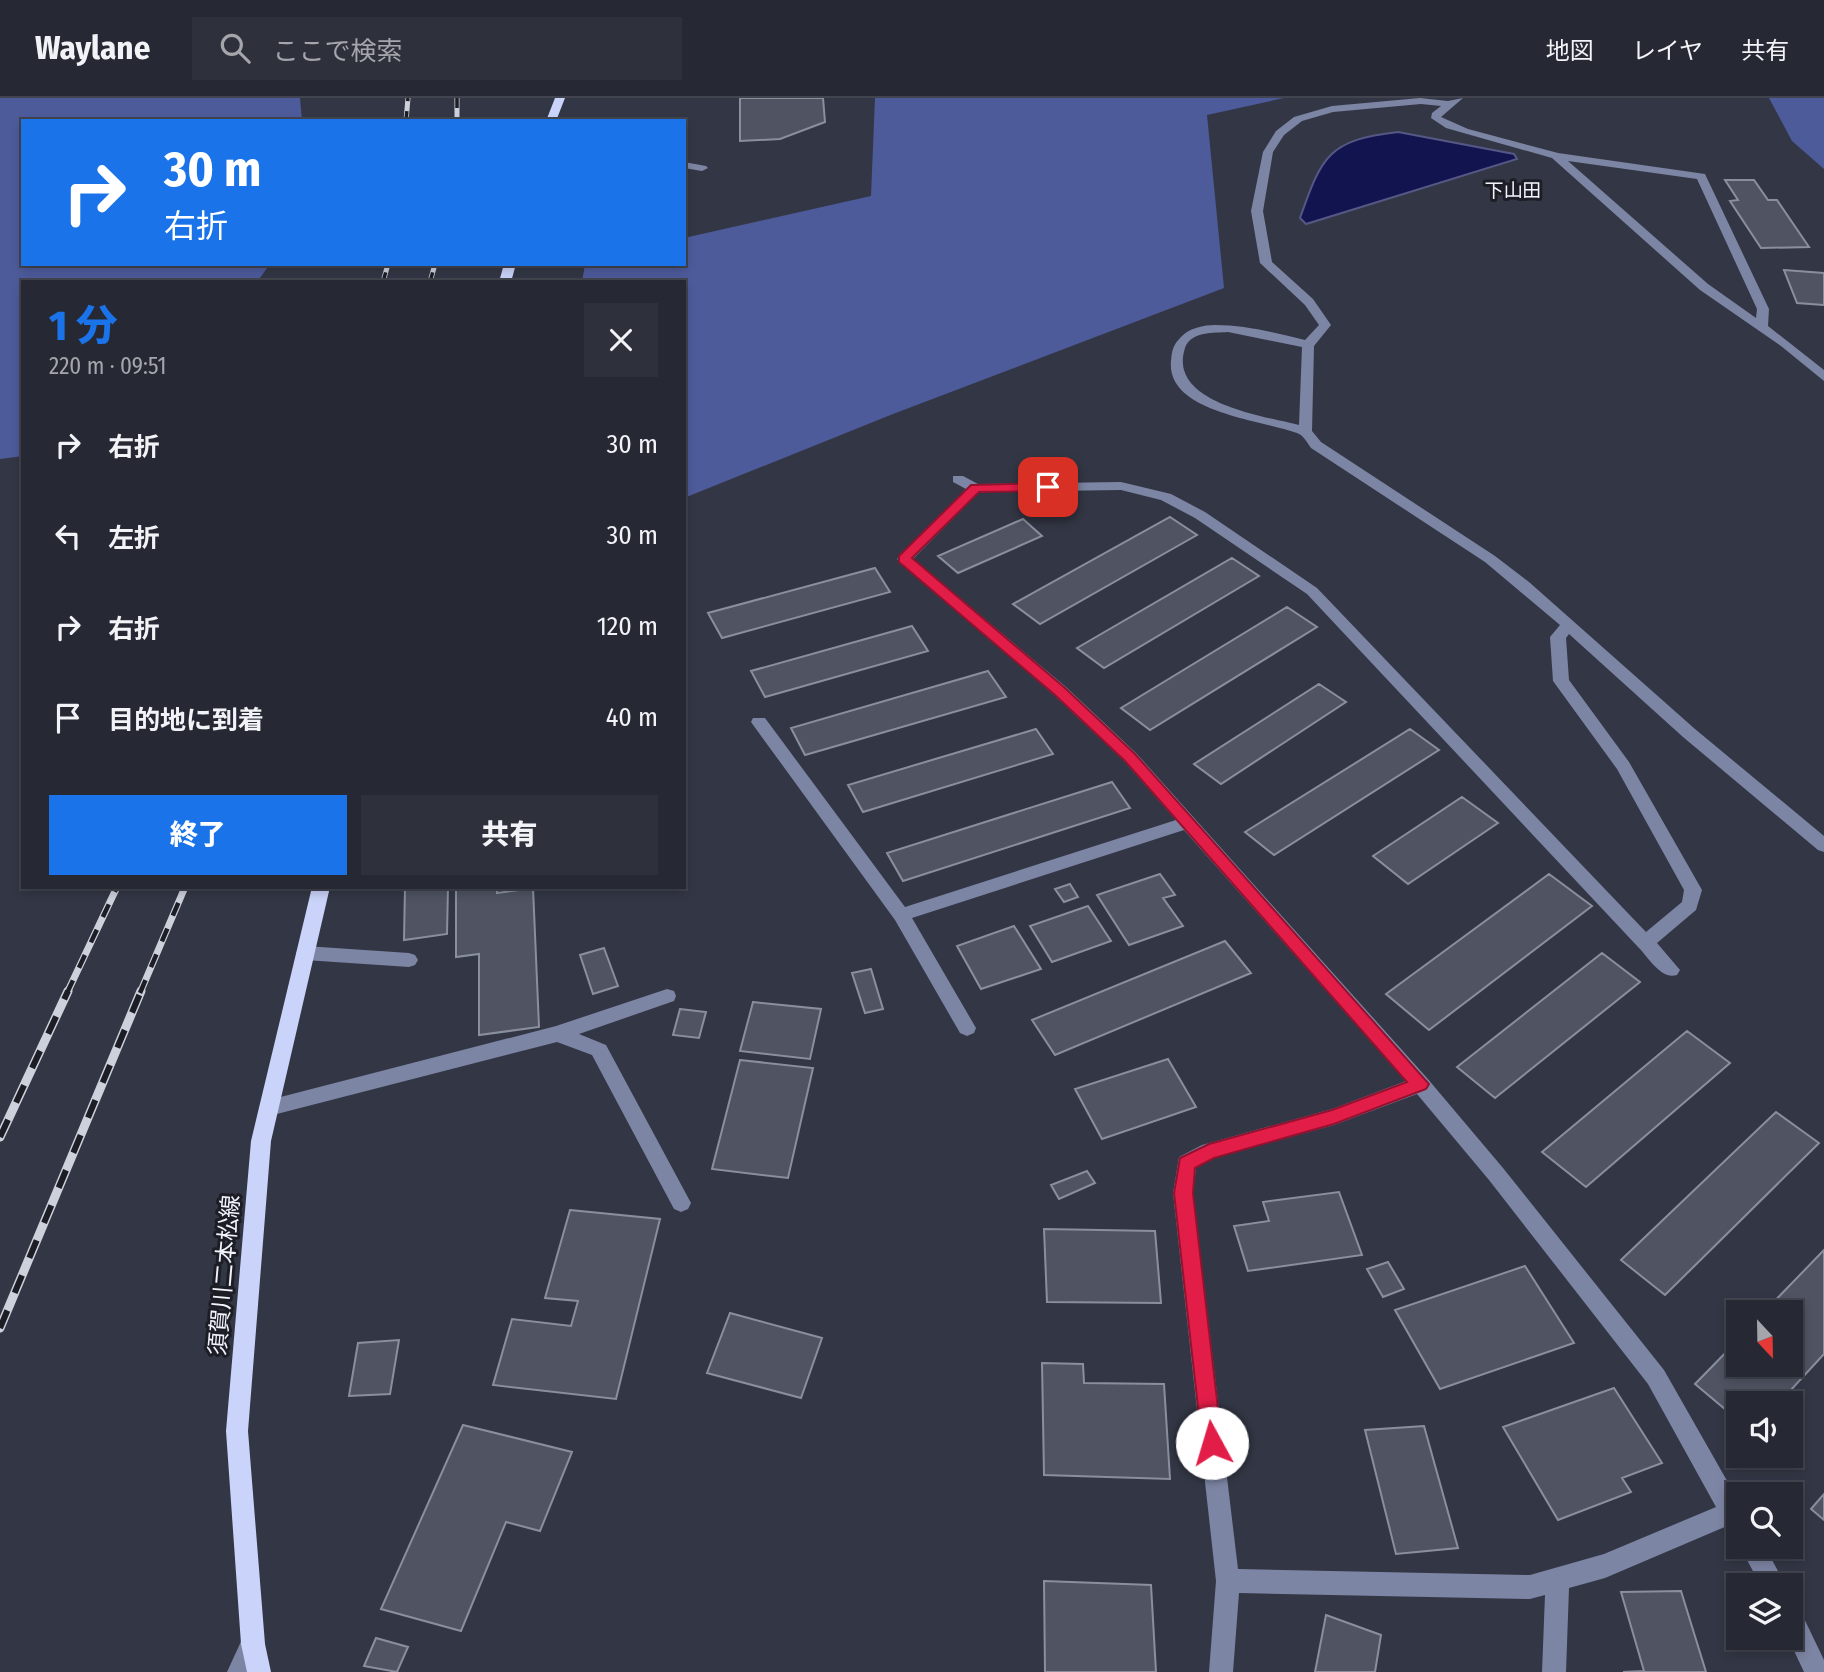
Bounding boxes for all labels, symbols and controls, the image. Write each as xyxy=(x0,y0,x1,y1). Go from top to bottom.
search box xyxy=(192,17,682,80)
text: Waylane xyxy=(35,28,150,68)
icon: search xyxy=(216,29,254,67)
text: ここで検索 xyxy=(272,36,402,67)
text: 地図 xyxy=(1546,37,1594,65)
text: レイヤ xyxy=(1632,37,1703,65)
text: 共有 xyxy=(1741,37,1789,65)
text: 30 m xyxy=(164,140,262,199)
icon: right xyxy=(49,147,140,238)
district label: 下山田 xyxy=(1484,179,1542,202)
text: 右折 xyxy=(164,207,228,245)
text: 1 分 xyxy=(49,301,118,351)
button: close xyxy=(584,303,658,377)
text: 220 m · 09:51 xyxy=(49,352,166,380)
icon: right xyxy=(49,426,87,464)
text: 30 m xyxy=(607,429,658,460)
text: 右折 xyxy=(108,432,160,463)
pin xyxy=(1018,457,1078,517)
icon: arrive xyxy=(1029,468,1067,506)
icon: left xyxy=(49,517,87,555)
text: 30 m xyxy=(607,520,658,551)
text: 左折 xyxy=(108,523,160,554)
icon: right xyxy=(49,608,87,646)
text: 120 m xyxy=(597,611,658,642)
text: 右折 xyxy=(108,614,160,645)
icon: arrive xyxy=(49,699,87,737)
text: 40 m xyxy=(606,702,658,733)
text: 目的地に到着 xyxy=(108,705,264,736)
button: 終了 xyxy=(49,795,347,875)
button: 共有 xyxy=(361,795,658,875)
street label: 須賀川二本松線 xyxy=(203,1194,245,1356)
north arrow xyxy=(1726,1300,1802,1377)
map controls xyxy=(1726,1300,1803,1650)
button: sound xyxy=(1726,1391,1803,1468)
position arrow xyxy=(1175,1406,1249,1480)
button: search xyxy=(1726,1482,1803,1559)
button: layers xyxy=(1726,1573,1803,1650)

